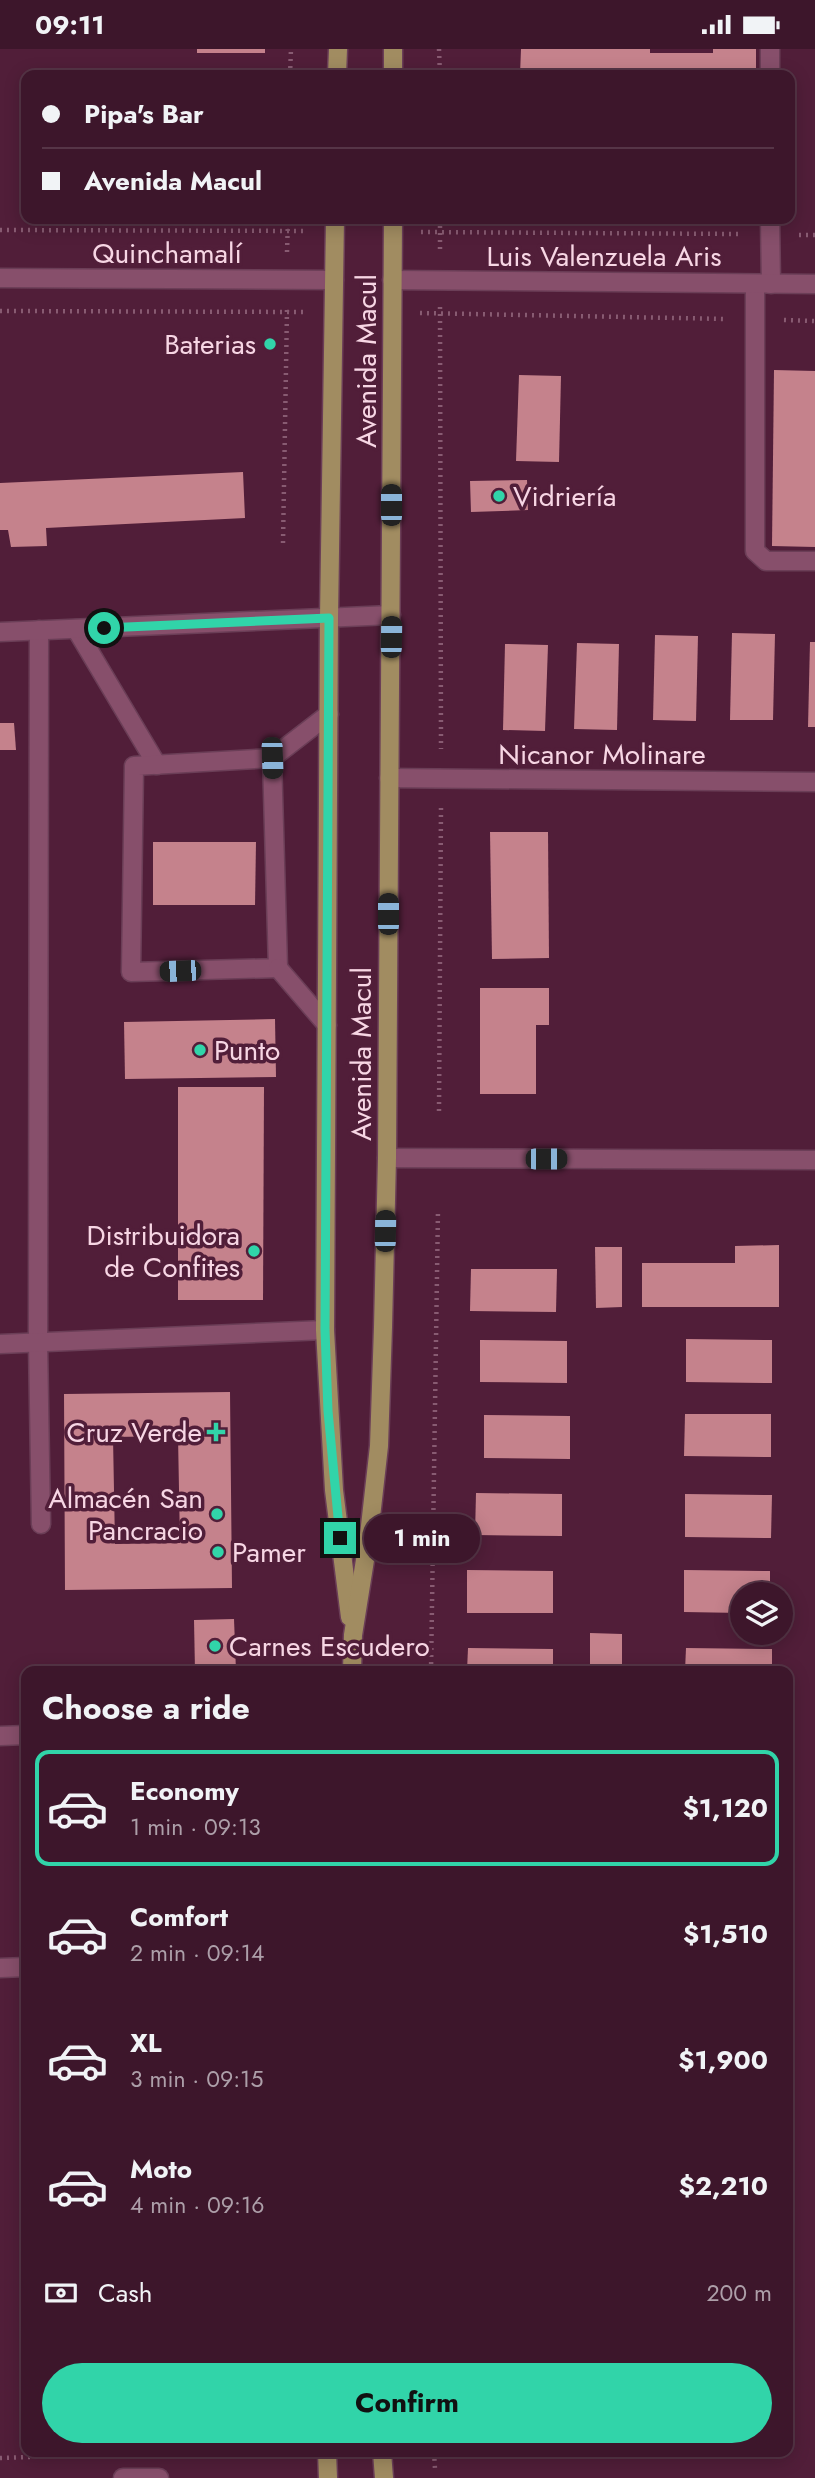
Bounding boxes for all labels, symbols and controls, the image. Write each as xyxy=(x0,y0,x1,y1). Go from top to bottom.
text: 09:11 xyxy=(35,6,104,44)
text: Pipa's Bar xyxy=(84,95,204,133)
text: Avenida Macul xyxy=(84,162,262,200)
street label: Quinchamalí xyxy=(92,233,243,274)
street label: Luis Valenzuela Aris xyxy=(486,236,722,277)
street label: Avenida Macul xyxy=(346,274,387,448)
place label: Baterias xyxy=(164,324,256,365)
marker: Baterias xyxy=(262,336,278,352)
place label: Vidriería xyxy=(513,476,616,517)
car xyxy=(381,484,402,526)
marker: Vidriería xyxy=(491,488,507,504)
route start xyxy=(88,612,120,644)
car xyxy=(381,616,402,658)
street label: Nicanor Molinare xyxy=(498,734,706,775)
car xyxy=(261,737,284,779)
car xyxy=(378,893,399,935)
car xyxy=(159,960,202,982)
street label: Avenida Macul xyxy=(341,967,382,1141)
place label: Punto xyxy=(214,1030,280,1071)
marker: Punto xyxy=(192,1042,208,1058)
car xyxy=(526,1149,568,1170)
car xyxy=(375,1210,396,1252)
place label: Distribuidora de Confites xyxy=(87,1215,240,1288)
marker: Distribuidora de Confites xyxy=(246,1243,262,1259)
place label: Cruz Verde xyxy=(67,1412,202,1453)
marker: Cruz Verde xyxy=(208,1424,224,1440)
place label: Almacén San Pancracio xyxy=(48,1478,203,1551)
marker: Almacén San Pancracio xyxy=(209,1506,225,1522)
callout: 1 min xyxy=(364,1513,480,1563)
text: 1 min xyxy=(393,1521,451,1555)
route end xyxy=(324,1522,356,1554)
place label: Pamer xyxy=(232,1532,306,1573)
marker: Pamer xyxy=(210,1544,226,1560)
map controls xyxy=(730,1582,793,1645)
button: layers xyxy=(730,1582,793,1645)
place label: Carnes Escudero xyxy=(229,1626,430,1667)
marker: Carnes Escudero xyxy=(207,1638,223,1654)
text: Choose a ride xyxy=(42,1685,250,1731)
text: Economy xyxy=(130,1772,239,1810)
icon: car xyxy=(46,1777,109,1840)
text: $1,120 xyxy=(683,1789,768,1827)
text: 1 min · 09:13 xyxy=(130,1810,261,1844)
text: Comfort xyxy=(130,1898,228,1936)
icon: car xyxy=(46,1903,109,1966)
text: $1,510 xyxy=(683,1915,768,1953)
text: 2 min · 09:14 xyxy=(130,1936,264,1970)
text: XL xyxy=(130,2024,162,2062)
icon: car xyxy=(46,2029,109,2092)
text: $1,900 xyxy=(678,2041,768,2079)
text: 3 min · 09:15 xyxy=(130,2062,263,2096)
text: Moto xyxy=(130,2150,192,2188)
icon: car xyxy=(46,2155,109,2218)
text: $2,210 xyxy=(679,2167,768,2205)
text: 4 min · 09:16 xyxy=(130,2188,265,2222)
icon: cash xyxy=(42,2274,80,2312)
text: Cash xyxy=(98,2274,152,2312)
text: 200 m xyxy=(706,2276,772,2310)
button: Confirm xyxy=(42,2363,772,2443)

